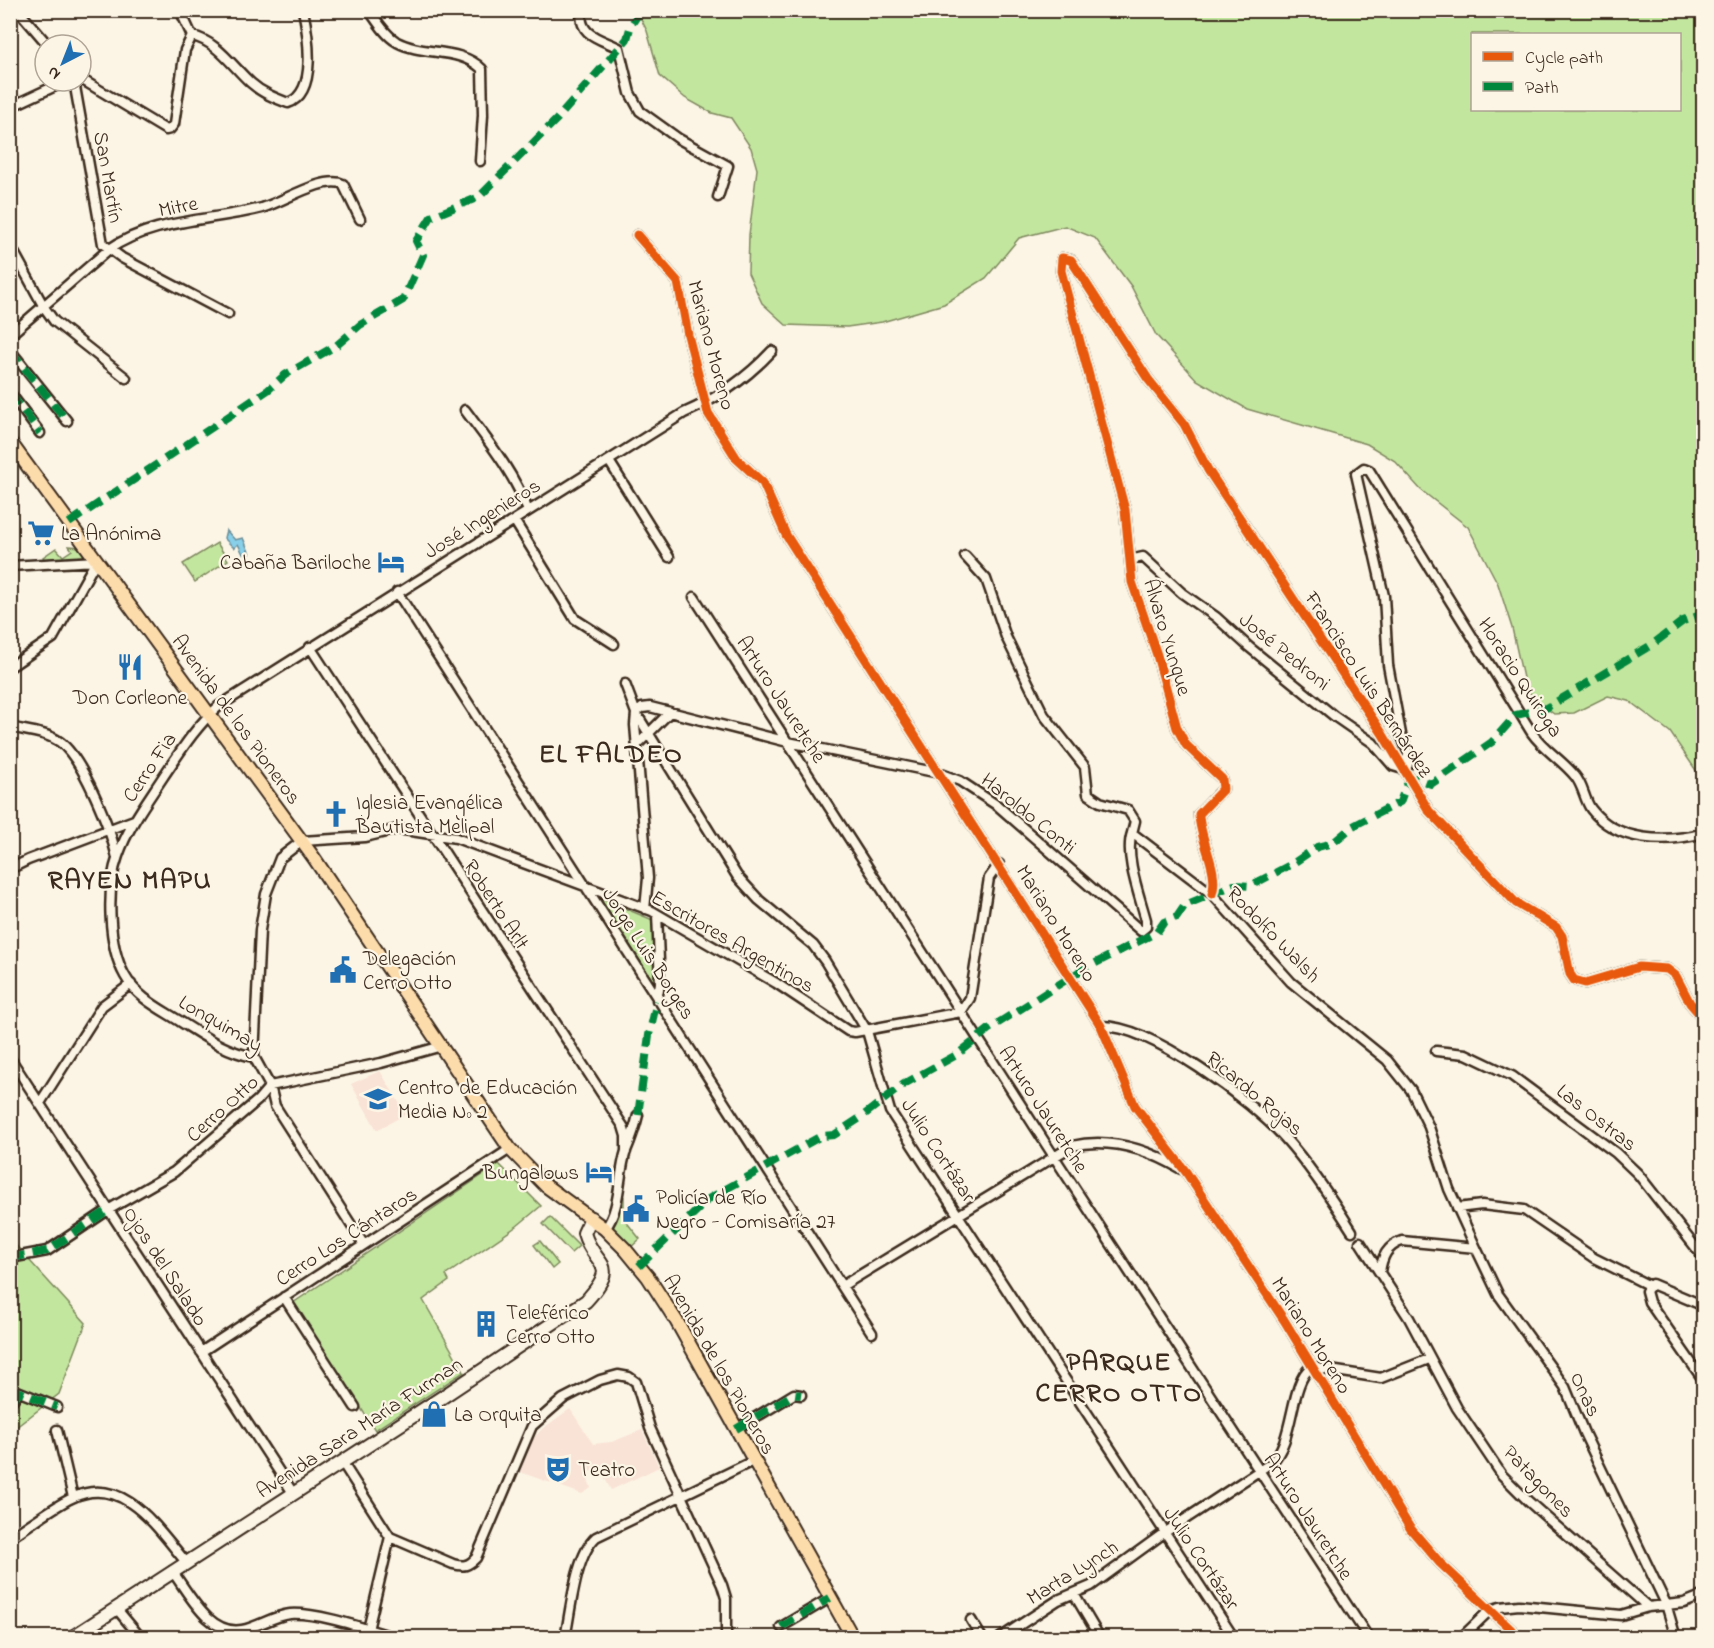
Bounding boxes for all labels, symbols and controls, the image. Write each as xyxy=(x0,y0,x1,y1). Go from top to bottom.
north arrow xyxy=(33,33,93,93)
legend xyxy=(1471,33,1681,111)
text: Cycle path xyxy=(1525,46,1603,72)
text: N xyxy=(42,60,66,85)
text: Path xyxy=(1525,76,1559,102)
street label: San Martín xyxy=(84,129,130,225)
street label: Mitre xyxy=(156,189,201,226)
street label: Mariano Moreno xyxy=(678,277,742,414)
street label: José Ingenieros xyxy=(419,472,548,569)
supermarket icon: La Anónima xyxy=(26,518,56,548)
place label: La Anónima xyxy=(61,520,161,550)
hotel icon: Cabaña Bariloche xyxy=(376,547,406,577)
place label: Cabaña Bariloche xyxy=(220,549,372,579)
street label: Álvaro Yunque xyxy=(1134,575,1199,700)
street label: Francisco Luis Bernárdez xyxy=(1295,585,1439,784)
street label: José Pedroni xyxy=(1231,606,1336,699)
street label: Horacio Quiroga xyxy=(1468,612,1569,745)
street label: Avenida de los Pioneros xyxy=(163,629,307,811)
street label: Arturo Jauretche xyxy=(728,631,833,770)
restaurant icon: Don Corleone xyxy=(115,652,145,682)
place label: Don Corleone xyxy=(72,684,188,714)
street label: Cerro Fia xyxy=(116,727,185,809)
district label: EL FALDEO xyxy=(539,736,683,775)
street label: Haroldo Conti xyxy=(973,767,1082,863)
place label: Iglesia Evangélica Bautista Melipal xyxy=(355,789,503,843)
church icon: Iglesia Evangélica Bautista Melipal xyxy=(321,799,351,829)
street label: Roberto Arlt xyxy=(455,854,536,956)
street label: Mariano Moreno xyxy=(1007,860,1103,989)
district label: RAYEN MAPU xyxy=(48,862,212,901)
street label: Rodolfo Walsh xyxy=(1218,880,1327,991)
street label: Jorge Luis Borges xyxy=(592,882,701,1027)
street label: Escritores Argentinos xyxy=(644,884,819,1004)
place label: Delegación Cerro Otto xyxy=(362,945,456,999)
public building icon: Delegación Cerro Otto xyxy=(328,955,358,985)
street label: Lonquimay xyxy=(171,989,268,1063)
street label: Arturo Jauretche xyxy=(990,1041,1095,1180)
street label: Ricardo Rojas xyxy=(1199,1045,1309,1144)
street label: Cerro Otto xyxy=(180,1069,266,1150)
place label: Centro de Educación Media Nº 2 xyxy=(398,1074,577,1128)
street label: Las Ostras xyxy=(1549,1077,1642,1160)
school or university icon: Centro de Educación Media Nº 2 xyxy=(363,1084,393,1114)
street label: Julio Cortázar xyxy=(892,1093,983,1210)
hotel icon: Bungalows xyxy=(584,1157,614,1187)
place label: Bungalows xyxy=(482,1159,579,1191)
street label: Cerro Los Cántaros xyxy=(270,1180,424,1295)
place label: Policía de Río Negro - Comisaría 27 xyxy=(656,1184,836,1240)
public building icon: Policía de Río Negro - Comisaría 27 xyxy=(621,1194,651,1224)
street label: Ojos del Salado xyxy=(114,1201,214,1333)
street label: Avenida de los Pioneros xyxy=(654,1269,782,1461)
street label: Mariano Moreno xyxy=(1262,1272,1358,1401)
place label: Teleférico Cerro Otto xyxy=(506,1299,595,1353)
building icon: Teleférico Cerro Otto xyxy=(471,1309,501,1339)
district label: PARQUE CERRO OTTO xyxy=(1035,1344,1203,1414)
street label: Avenida Sara María Furman xyxy=(251,1350,469,1507)
street label: Onas xyxy=(1561,1368,1608,1422)
shop icon: La Orquita xyxy=(419,1399,449,1429)
place label: La Orquita xyxy=(454,1401,542,1431)
street label: Patagones xyxy=(1494,1439,1580,1527)
street label: Arturo Jauretche xyxy=(1255,1448,1360,1587)
theatre icon: Teatro xyxy=(543,1454,573,1484)
place label: Teatro xyxy=(578,1456,635,1486)
street label: Julio Cortázar xyxy=(1155,1501,1246,1617)
street label: Marta Lynch xyxy=(1021,1534,1126,1615)

